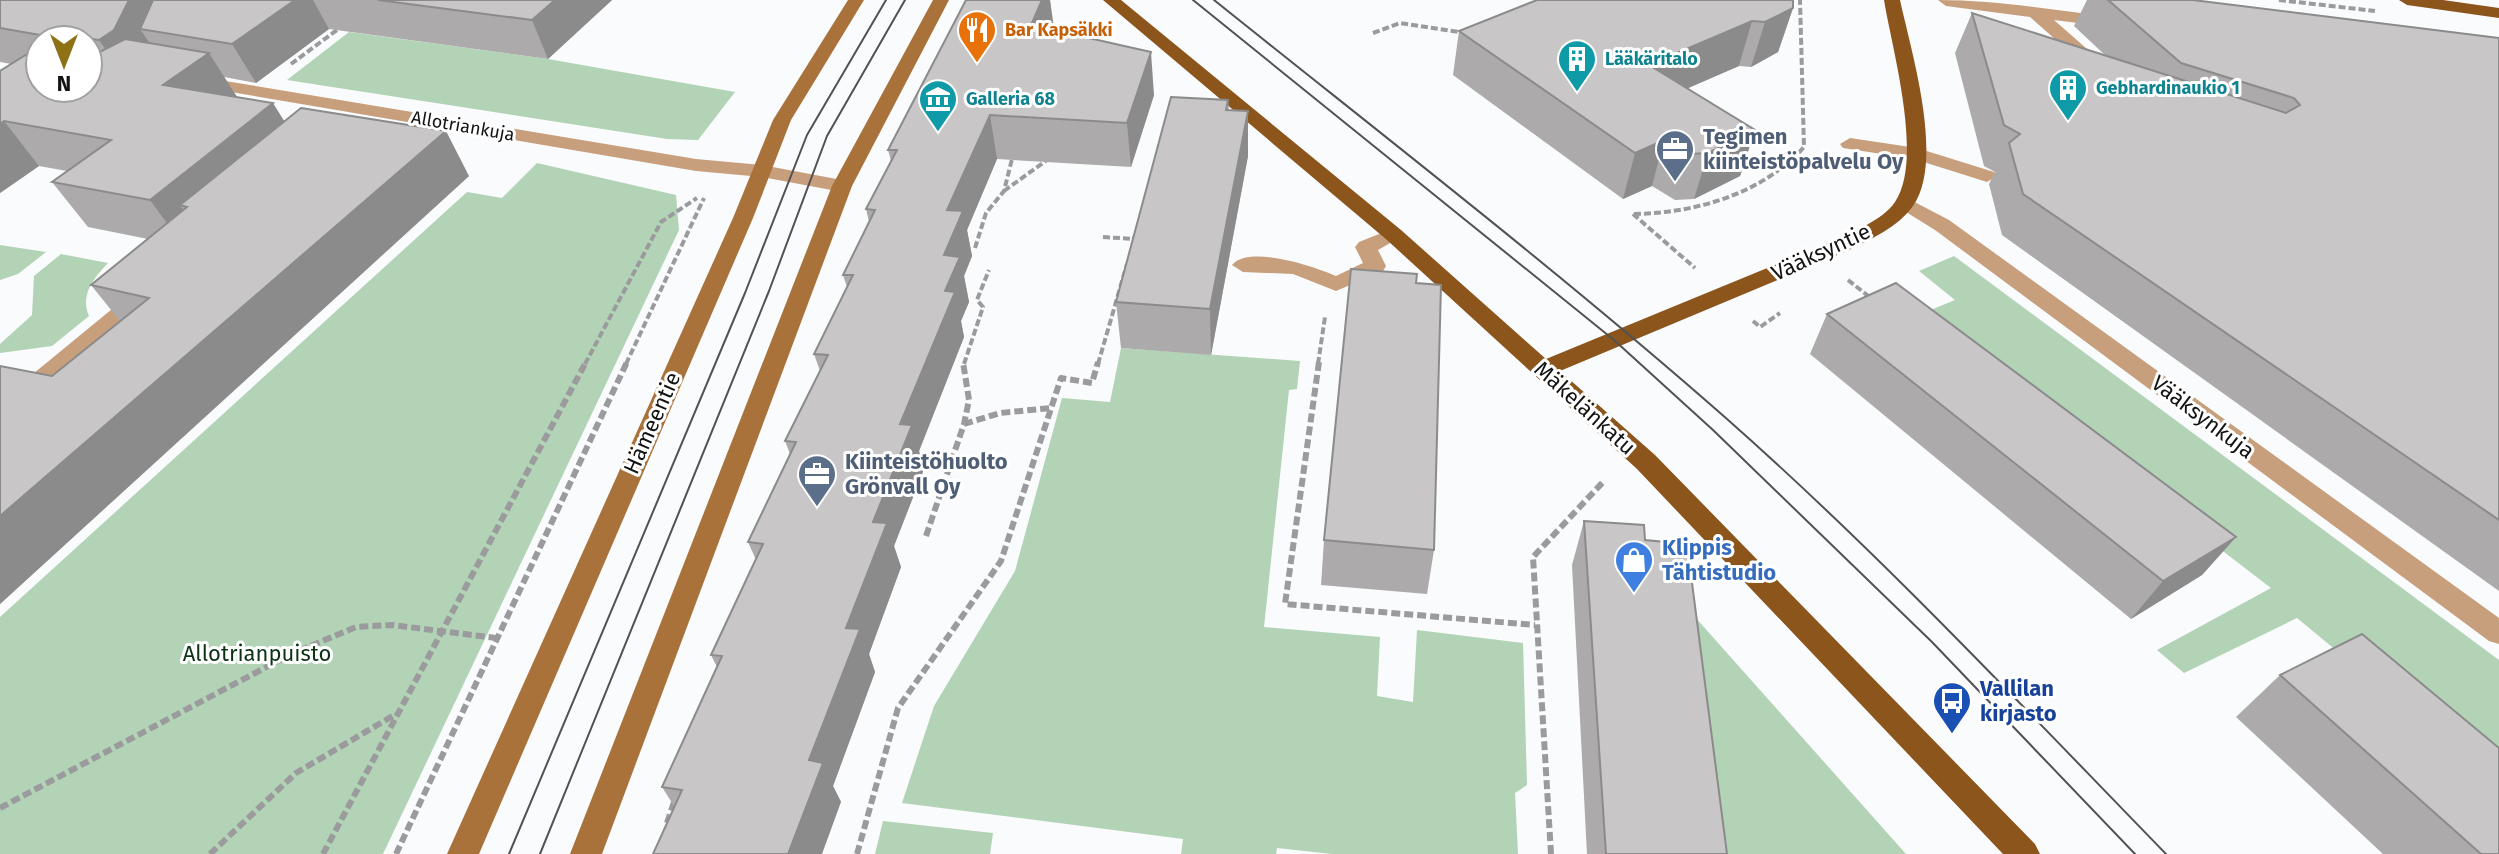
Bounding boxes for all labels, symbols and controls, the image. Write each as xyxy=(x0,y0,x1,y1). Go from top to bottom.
restaurant icon: Bar Kapsäkki xyxy=(956,9,998,64)
place label: Bar Kapsäkki xyxy=(1005,19,1113,41)
north arrow xyxy=(24,24,104,104)
building icon: Lääkäritalo xyxy=(1556,38,1598,93)
place label: Lääkäritalo xyxy=(1605,48,1698,70)
building icon: Gebhardinaukio 1 xyxy=(2047,67,2089,122)
text: N xyxy=(57,70,71,97)
place label: Gebhardinaukio 1 xyxy=(2096,77,2240,99)
museum icon: Galleria 68 xyxy=(917,78,959,133)
place label: Galleria 68 xyxy=(966,88,1055,110)
street label: Allotriankuja xyxy=(410,106,516,146)
place label: Tegimen kiinteistöpalvelu Oy xyxy=(1703,123,1904,175)
office icon: Tegimen kiinteistöpalvelu Oy xyxy=(1654,128,1696,183)
street label: Vääksyntie xyxy=(1767,217,1875,287)
street label: Mäkelänkatu xyxy=(1529,355,1641,461)
street label: Hämeentie xyxy=(618,368,686,478)
street label: Vääksynkuja xyxy=(2146,370,2260,464)
place label: Kiinteistöhuolto Grönvall Oy xyxy=(845,448,1008,500)
office icon: Kiinteistöhuolto Grönvall Oy xyxy=(796,453,838,508)
place label: Klippis Tähtistudio xyxy=(1662,534,1776,586)
shop icon: Klippis Tähtistudio xyxy=(1613,539,1655,594)
park label: Allotrianpuisto xyxy=(183,640,331,667)
place label: Vallilan kirjasto xyxy=(1979,675,2057,727)
bus stop icon: Vallilan kirjasto xyxy=(1931,680,1973,735)

